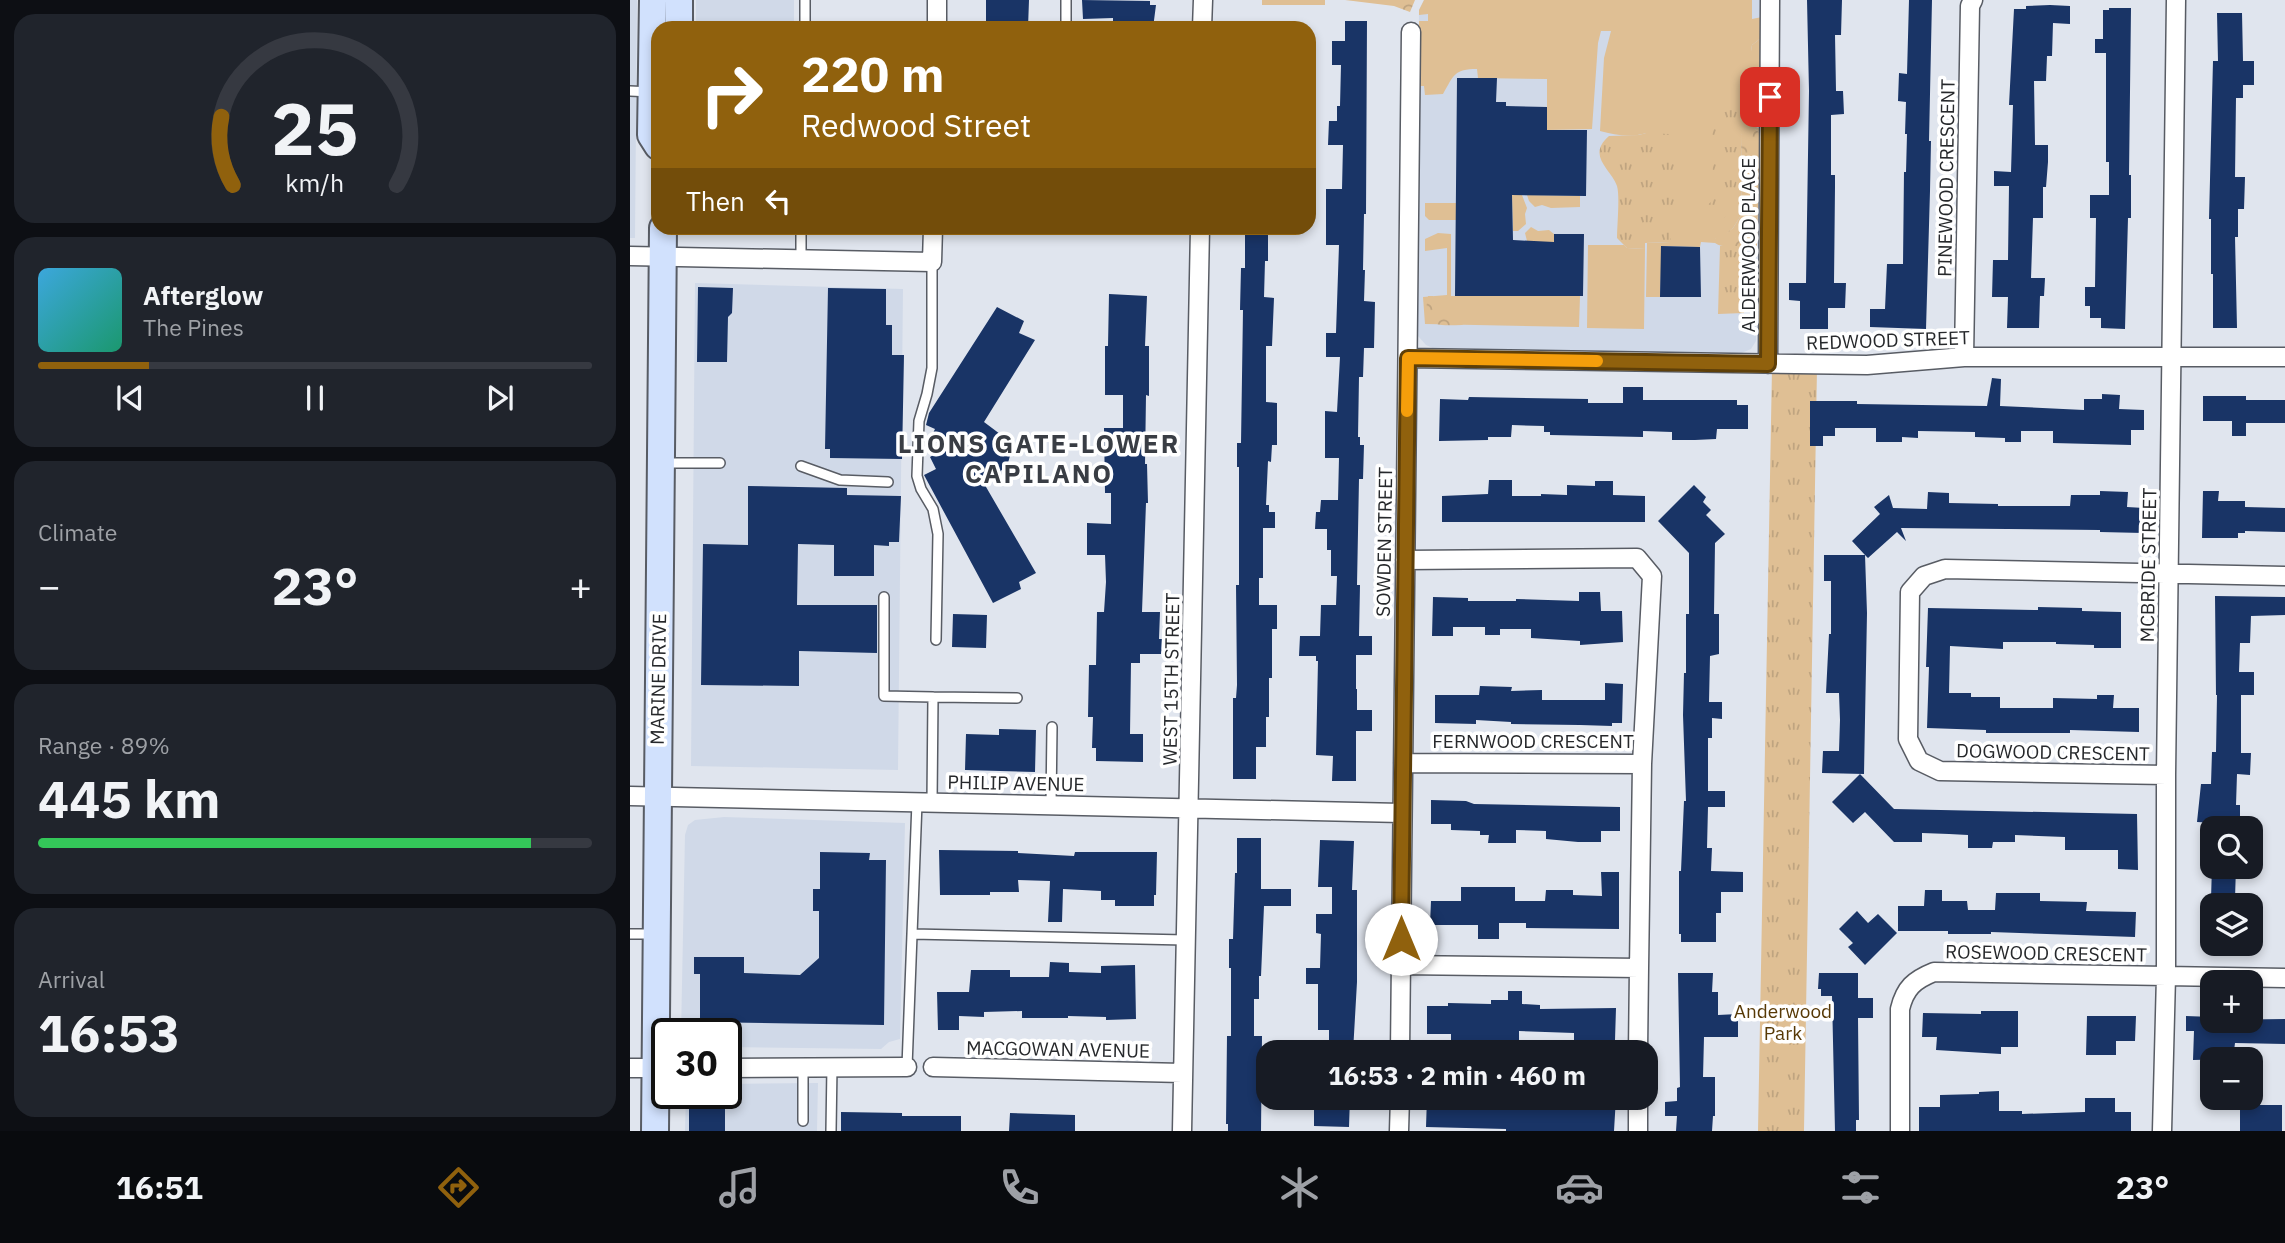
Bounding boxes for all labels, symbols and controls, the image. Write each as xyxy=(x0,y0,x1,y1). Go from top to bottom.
text: 220 m xyxy=(801,42,945,105)
icon: right xyxy=(686,49,777,140)
pin xyxy=(1740,67,1800,127)
icon: arrive xyxy=(1751,78,1789,116)
street label: PINEWOOD CRESCENT xyxy=(1932,79,1960,277)
text: 25 xyxy=(271,80,359,175)
text: Redwood Street xyxy=(801,104,1031,146)
street label: ALDERWOOD PLACE xyxy=(1736,158,1760,332)
text: km/h xyxy=(286,166,344,199)
icon: left xyxy=(759,182,797,220)
text: Then xyxy=(686,184,745,218)
text: Afterglow xyxy=(143,278,263,312)
text: The Pines xyxy=(143,312,244,342)
street label: REDWOOD STREET xyxy=(1806,325,1970,355)
icon: previous xyxy=(111,379,149,417)
icon: pause xyxy=(296,379,334,417)
icon: next xyxy=(481,379,519,417)
district label: LIONS GATE-LOWER CAPILANO xyxy=(898,426,1180,490)
street label: SOWDEN STREET xyxy=(1371,467,1397,617)
street label: MCBRIDE STREET xyxy=(2135,487,2161,642)
text: Climate xyxy=(38,517,117,547)
text: 23° xyxy=(272,552,358,619)
text: − xyxy=(38,561,61,610)
text: + xyxy=(569,561,592,610)
street label: WEST 15TH STREET xyxy=(1157,592,1185,765)
street label: MARINE DRIVE xyxy=(645,613,671,745)
street label: FERNWOOD CRESCENT xyxy=(1432,729,1634,753)
text: Range · 89% xyxy=(38,730,170,760)
street label: DOGWOOD CRESCENT xyxy=(1956,738,2150,766)
text: 445 km xyxy=(38,765,220,832)
street label: PHILIP AVENUE xyxy=(947,770,1085,796)
map controls xyxy=(2200,816,2263,1110)
button: search xyxy=(2200,816,2263,879)
button: layers xyxy=(2200,893,2263,956)
position arrow xyxy=(1364,902,1438,976)
street label: ROSEWOOD CRESCENT xyxy=(1945,939,2147,967)
text: Arrival xyxy=(38,964,105,994)
button: + xyxy=(2200,970,2263,1033)
text: 16:53 xyxy=(38,999,180,1066)
park label: Anderwood Park xyxy=(1734,999,1832,1045)
speed limit sign: 30 xyxy=(651,1018,742,1109)
street label: MACGOWAN AVENUE xyxy=(966,1035,1150,1063)
button: − xyxy=(2200,1047,2263,1110)
text: 16:53 · 2 min · 460 m xyxy=(1328,1058,1586,1092)
icon: directions xyxy=(434,1163,483,1212)
icon: music xyxy=(715,1163,764,1212)
icon: phone xyxy=(995,1163,1044,1212)
icon: climate xyxy=(1275,1163,1324,1212)
icon: car xyxy=(1555,1163,1604,1212)
icon: filters xyxy=(1836,1163,1885,1212)
text: 16:51 xyxy=(116,1166,203,1208)
text: 23° xyxy=(2116,1166,2169,1208)

